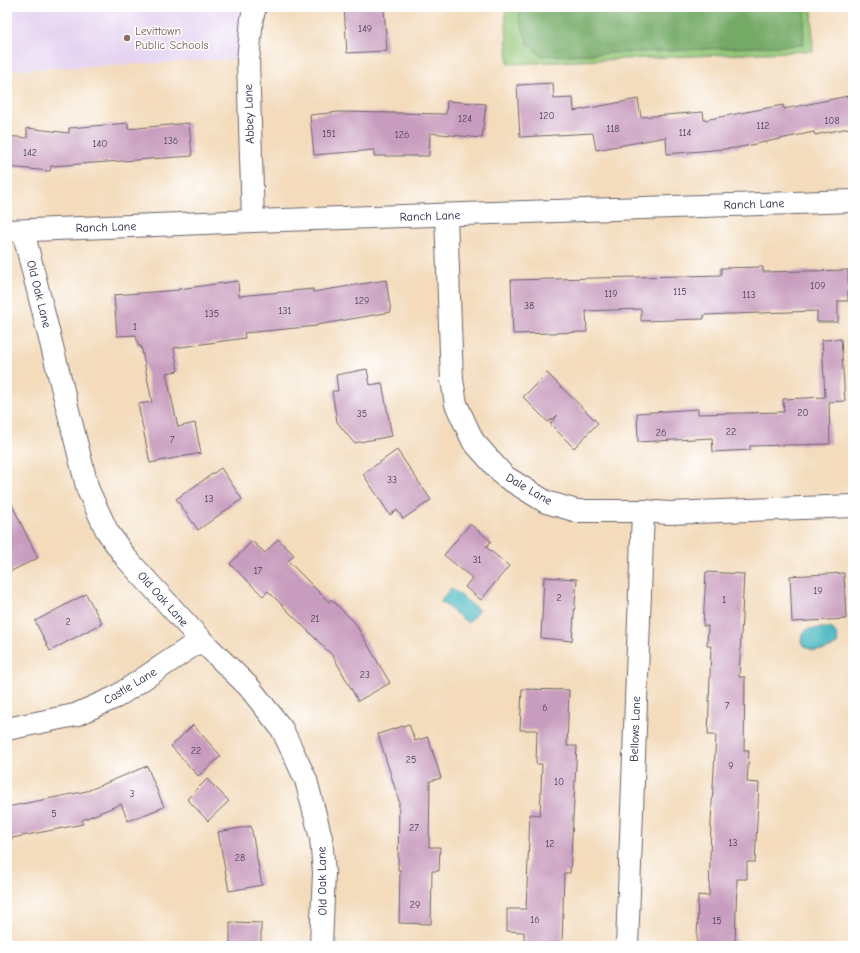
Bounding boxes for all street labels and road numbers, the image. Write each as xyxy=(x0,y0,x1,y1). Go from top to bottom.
street label: Abbey Lane xyxy=(241,84,257,144)
street label: Ranch Lane xyxy=(723,196,785,212)
street label: Ranch Lane xyxy=(399,208,461,224)
street label: Ranch Lane xyxy=(75,219,137,235)
street label: Old Oak Lane xyxy=(24,259,54,329)
street label: Dale Lane xyxy=(503,470,555,508)
street label: Old Oak Lane xyxy=(135,569,191,629)
street label: Castle Lane xyxy=(101,665,159,707)
street label: Bellows Lane xyxy=(627,696,643,762)
street label: Old Oak Lane xyxy=(314,846,330,916)

